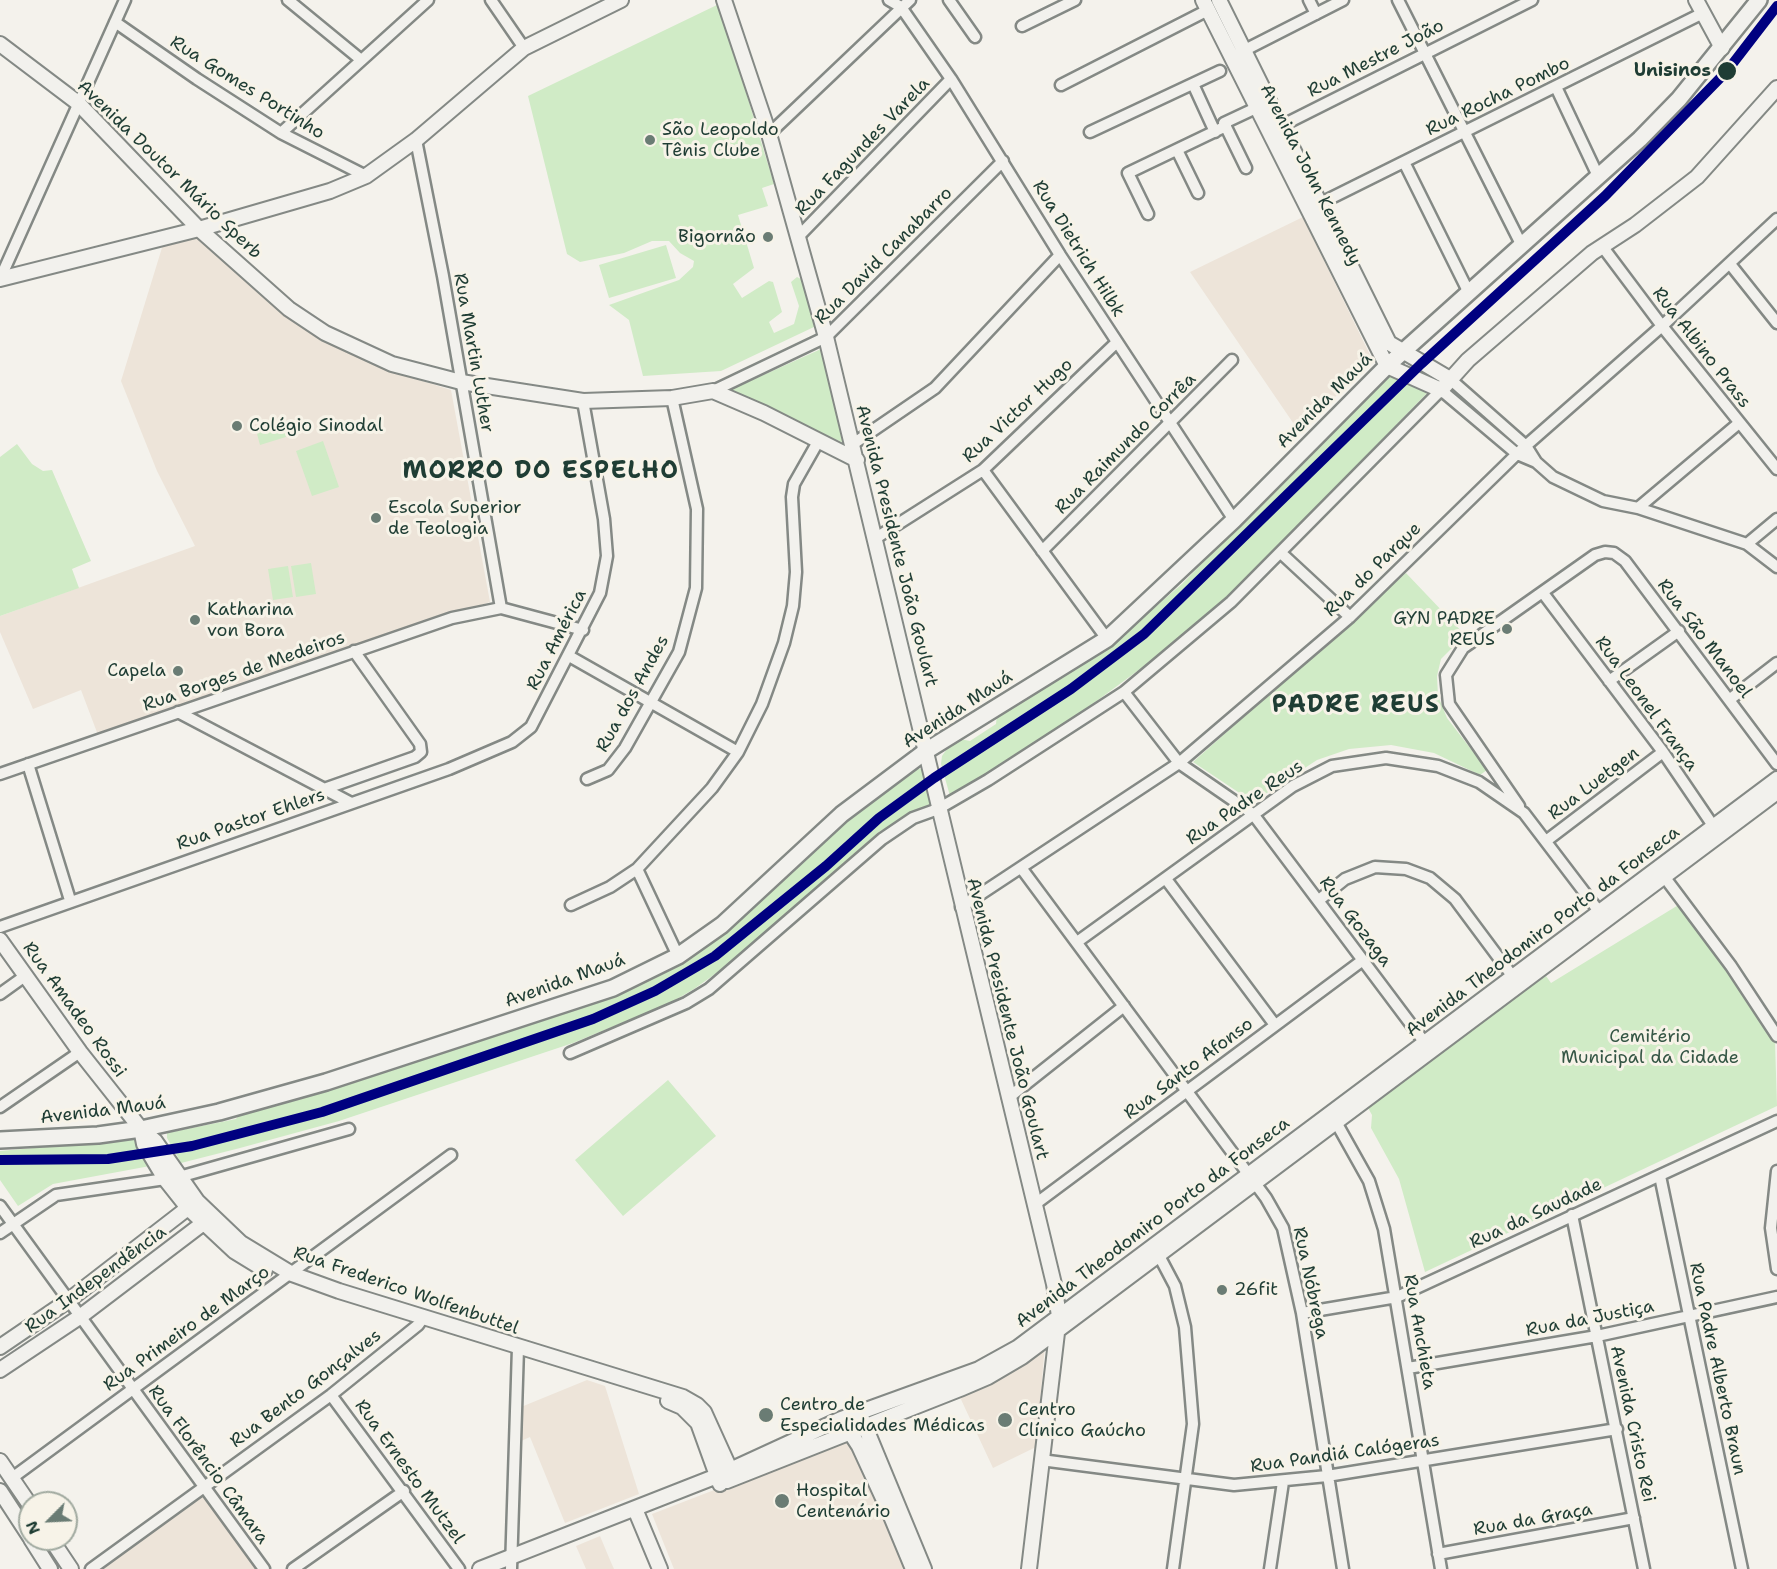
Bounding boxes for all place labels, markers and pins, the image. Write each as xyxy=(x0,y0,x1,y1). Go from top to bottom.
place label: Unisinos xyxy=(1634,60,1711,82)
marker: Unisinos xyxy=(1716,60,1738,82)
place label: São Leopoldo Tênis Clube xyxy=(662,119,779,162)
marker: São Leopoldo Tênis Clube xyxy=(643,133,657,147)
place label: Bigornão xyxy=(678,226,756,248)
marker: Bigornão xyxy=(761,230,775,244)
place label: Colégio Sinodal xyxy=(249,415,383,437)
marker: Colégio Sinodal xyxy=(230,419,244,433)
place label: Escola Superior de Teologia xyxy=(388,497,522,540)
marker: Escola Superior de Teologia xyxy=(369,511,383,525)
place label: Katharina von Bora xyxy=(207,599,294,642)
place label: GYN PADRE REUS xyxy=(1393,608,1495,650)
marker: Katharina von Bora xyxy=(188,613,202,627)
marker: GYN PADRE REUS xyxy=(1500,622,1514,636)
place label: Capela xyxy=(107,660,166,682)
marker: Capela xyxy=(171,664,185,678)
place label: 26fit xyxy=(1234,1279,1278,1301)
marker: 26fit xyxy=(1215,1283,1229,1297)
place label: Centro de Especialidades Médicas xyxy=(780,1394,985,1436)
place label: Centro Clínico Gaúcho xyxy=(1018,1399,1146,1442)
marker: Centro de Especialidades Médicas xyxy=(757,1406,775,1424)
marker: Centro Clínico Gaúcho xyxy=(996,1411,1014,1429)
place label: Hospital Centenário xyxy=(796,1480,890,1522)
marker: Hospital Centenário xyxy=(773,1492,791,1510)

